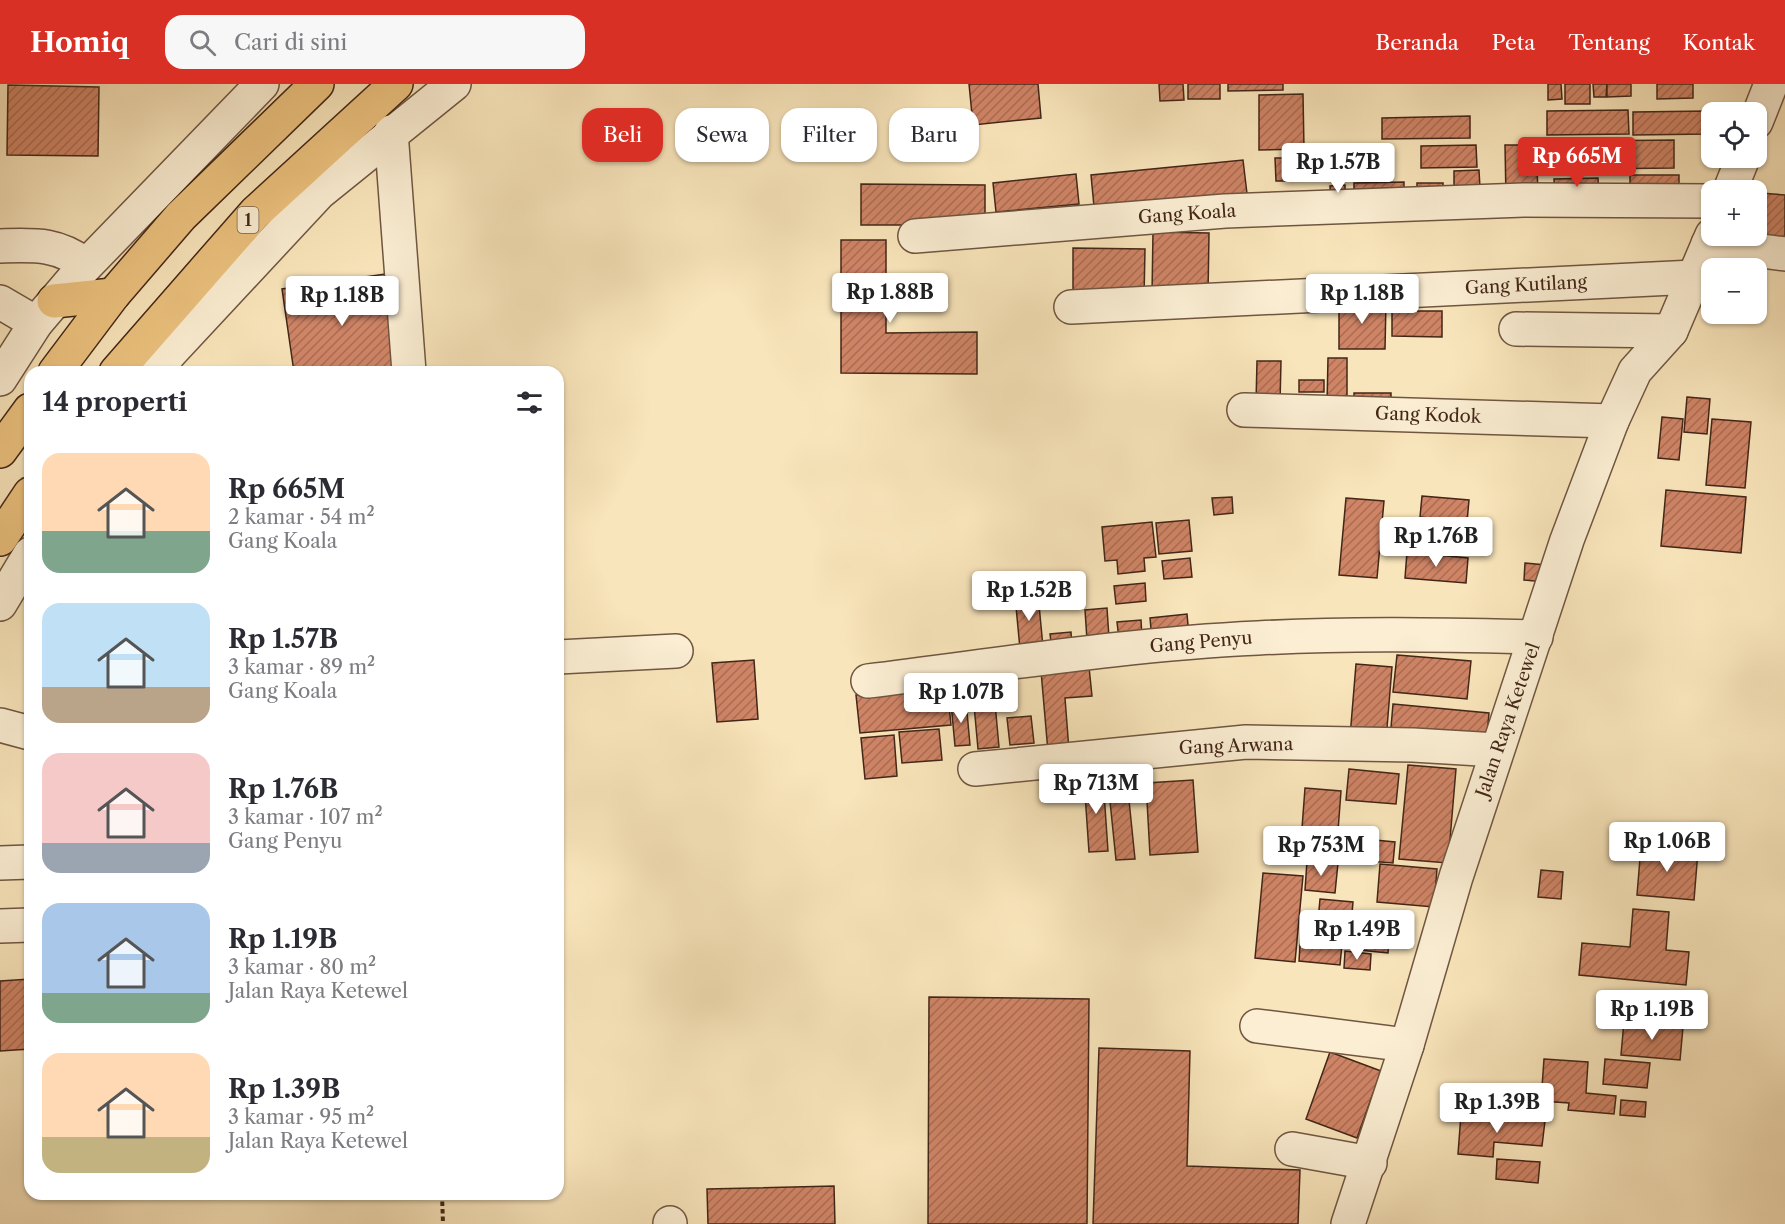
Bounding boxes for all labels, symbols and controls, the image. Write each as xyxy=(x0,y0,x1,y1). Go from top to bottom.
search box xyxy=(165,15,585,69)
text: Homiq xyxy=(30,25,129,59)
icon: search xyxy=(186,26,219,59)
text: Cari di sini xyxy=(234,29,347,56)
text: Beranda xyxy=(1376,30,1459,55)
text: Peta xyxy=(1492,30,1535,55)
text: Tentang xyxy=(1568,30,1650,55)
text: Kontak xyxy=(1683,30,1755,55)
map controls xyxy=(1701,102,1767,324)
button: locate xyxy=(1701,102,1767,168)
chip: Beli xyxy=(582,108,663,162)
chip: Sewa xyxy=(675,108,769,162)
chip: Filter xyxy=(781,108,877,162)
chip: Baru xyxy=(889,108,979,162)
pin: Rp 665M xyxy=(1522,137,1632,188)
pin: Rp 1.57B xyxy=(1276,143,1400,194)
text: Rp 665M xyxy=(1532,144,1622,168)
text: Rp 1.57B xyxy=(1296,150,1380,174)
button: + xyxy=(1701,180,1767,246)
street label: Gang Koala xyxy=(1137,200,1237,228)
road number: 1 xyxy=(238,207,258,233)
button: − xyxy=(1701,258,1767,324)
street label: Gang Kutilang xyxy=(1464,271,1588,299)
pin: Rp 1.88B xyxy=(828,273,952,324)
pin: Rp 1.18B xyxy=(1300,274,1424,325)
pin: Rp 1.18B xyxy=(280,276,404,327)
text: Rp 1.88B xyxy=(846,280,934,304)
text: Rp 1.18B xyxy=(1320,281,1404,305)
text: Rp 1.18B xyxy=(300,283,384,307)
text: 14 properti xyxy=(42,386,187,418)
icon: filters xyxy=(513,386,546,419)
street label: Gang Kodok xyxy=(1374,402,1483,428)
text: Rp 665M xyxy=(228,473,345,505)
icon: home xyxy=(90,477,162,549)
text: 2 kamar · 54 m² xyxy=(228,505,375,529)
pin: Rp 1.76B xyxy=(1374,517,1498,568)
text: Rp 1.76B xyxy=(1394,524,1478,548)
text: Gang Koala xyxy=(228,529,337,553)
pin: Rp 1.52B xyxy=(967,571,1091,622)
text: Rp 1.52B xyxy=(986,578,1072,602)
text: Rp 1.57B xyxy=(228,623,338,655)
icon: home xyxy=(90,627,162,699)
street label: Gang Penyu xyxy=(1149,627,1253,657)
street label: Jalan Raya Ketewel xyxy=(1470,640,1545,803)
text: 3 kamar · 89 m² xyxy=(228,655,375,679)
pin: Rp 1.07B xyxy=(899,673,1023,724)
text: Gang Koala xyxy=(228,679,337,703)
text: Rp 1.07B xyxy=(918,680,1004,704)
street label: Gang Arwana xyxy=(1178,733,1294,759)
pin: Rp 713M xyxy=(1041,764,1151,815)
text: Rp 713M xyxy=(1053,771,1139,795)
text: Rp 1.76B xyxy=(228,773,338,805)
icon: home xyxy=(90,777,162,849)
text: 3 kamar · 107 m² xyxy=(228,805,383,829)
pin: Rp 1.06B xyxy=(1605,822,1729,873)
pin: Rp 753M xyxy=(1266,826,1376,877)
text: Gang Penyu xyxy=(228,829,342,853)
text: Rp 1.06B xyxy=(1623,829,1711,853)
text: Rp 753M xyxy=(1277,833,1365,857)
pin: Rp 1.49B xyxy=(1295,910,1419,961)
text: Rp 1.49B xyxy=(1314,917,1401,941)
text: Rp 1.19B xyxy=(228,923,337,955)
icon: home xyxy=(90,927,162,999)
text: 3 kamar · 80 m² xyxy=(228,955,376,979)
text: Jalan Raya Ketewel xyxy=(228,979,408,1003)
pin: Rp 1.19B xyxy=(1590,990,1714,1041)
text: Rp 1.19B xyxy=(1610,997,1694,1021)
text: Rp 1.39B xyxy=(228,1073,340,1105)
icon: home xyxy=(90,1077,162,1149)
pin: Rp 1.39B xyxy=(1435,1083,1559,1134)
text: Rp 1.39B xyxy=(1454,1090,1540,1114)
text: 3 kamar · 95 m² xyxy=(228,1105,374,1129)
text: Jalan Raya Ketewel xyxy=(228,1129,408,1153)

